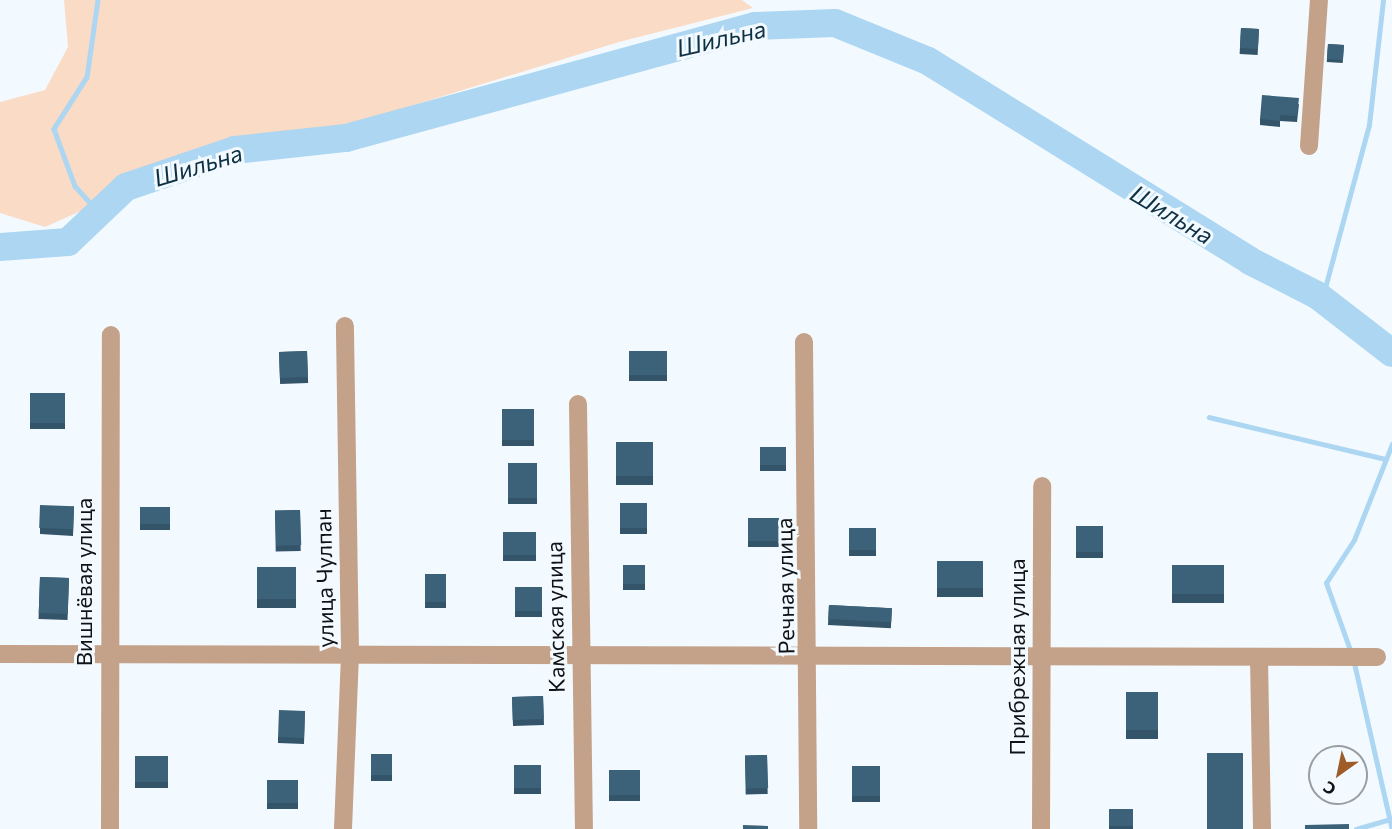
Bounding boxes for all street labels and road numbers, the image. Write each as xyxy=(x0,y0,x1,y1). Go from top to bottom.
street label: Вишнёвая улица xyxy=(71,498,97,666)
street label: улица Чулпан xyxy=(310,508,338,648)
street label: Речная улица xyxy=(771,517,799,655)
street label: Камская улица xyxy=(540,541,570,693)
street label: Прибрежная улица xyxy=(1004,558,1030,756)

